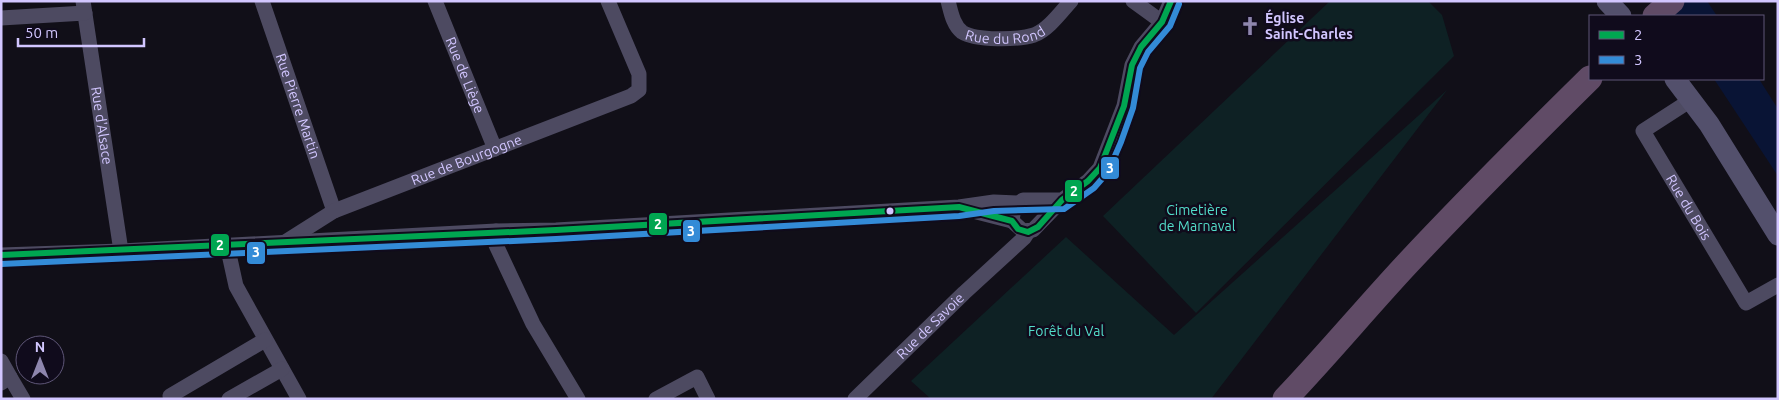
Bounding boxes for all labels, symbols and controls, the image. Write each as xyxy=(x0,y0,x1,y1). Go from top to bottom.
place label: Église Saint-Charles xyxy=(1265,9,1353,42)
scale bar xyxy=(18,15,144,47)
church icon: Église Saint-Charles xyxy=(1239,15,1261,37)
legend xyxy=(1589,15,1764,80)
street label: Rue du Rond xyxy=(963,23,1048,47)
text: 50 m xyxy=(25,24,58,41)
text: 2 xyxy=(1634,26,1642,43)
street label: Rue de Liège xyxy=(442,35,488,116)
street label: Rue Pierre Martin xyxy=(273,51,323,161)
text: 3 xyxy=(1634,51,1642,68)
street label: Rue d'Alsace xyxy=(88,86,116,166)
street label: Rue de Bourgogne xyxy=(409,131,524,188)
line badge: 3 xyxy=(1100,156,1120,180)
text: 3 xyxy=(1106,160,1114,176)
street label: Rue du Bois xyxy=(1663,172,1714,243)
line badge: 2 xyxy=(1064,179,1083,203)
text: 2 xyxy=(1070,183,1078,199)
park label: Cimetière de Marnaval xyxy=(1159,202,1236,234)
unlabelled marker xyxy=(885,206,895,216)
line badge: 2 xyxy=(648,212,668,236)
text: 2 xyxy=(654,216,662,232)
line badge: 3 xyxy=(682,219,701,243)
text: 3 xyxy=(687,223,695,239)
line badge: 2 xyxy=(210,233,230,257)
text: 2 xyxy=(216,237,224,253)
line badge: 3 xyxy=(246,241,266,265)
text: 3 xyxy=(252,244,260,260)
street label: Rue de Savoie xyxy=(893,290,967,362)
park label: Forêt du Val xyxy=(1028,323,1104,339)
north arrow xyxy=(15,335,65,385)
text: N xyxy=(35,339,45,355)

